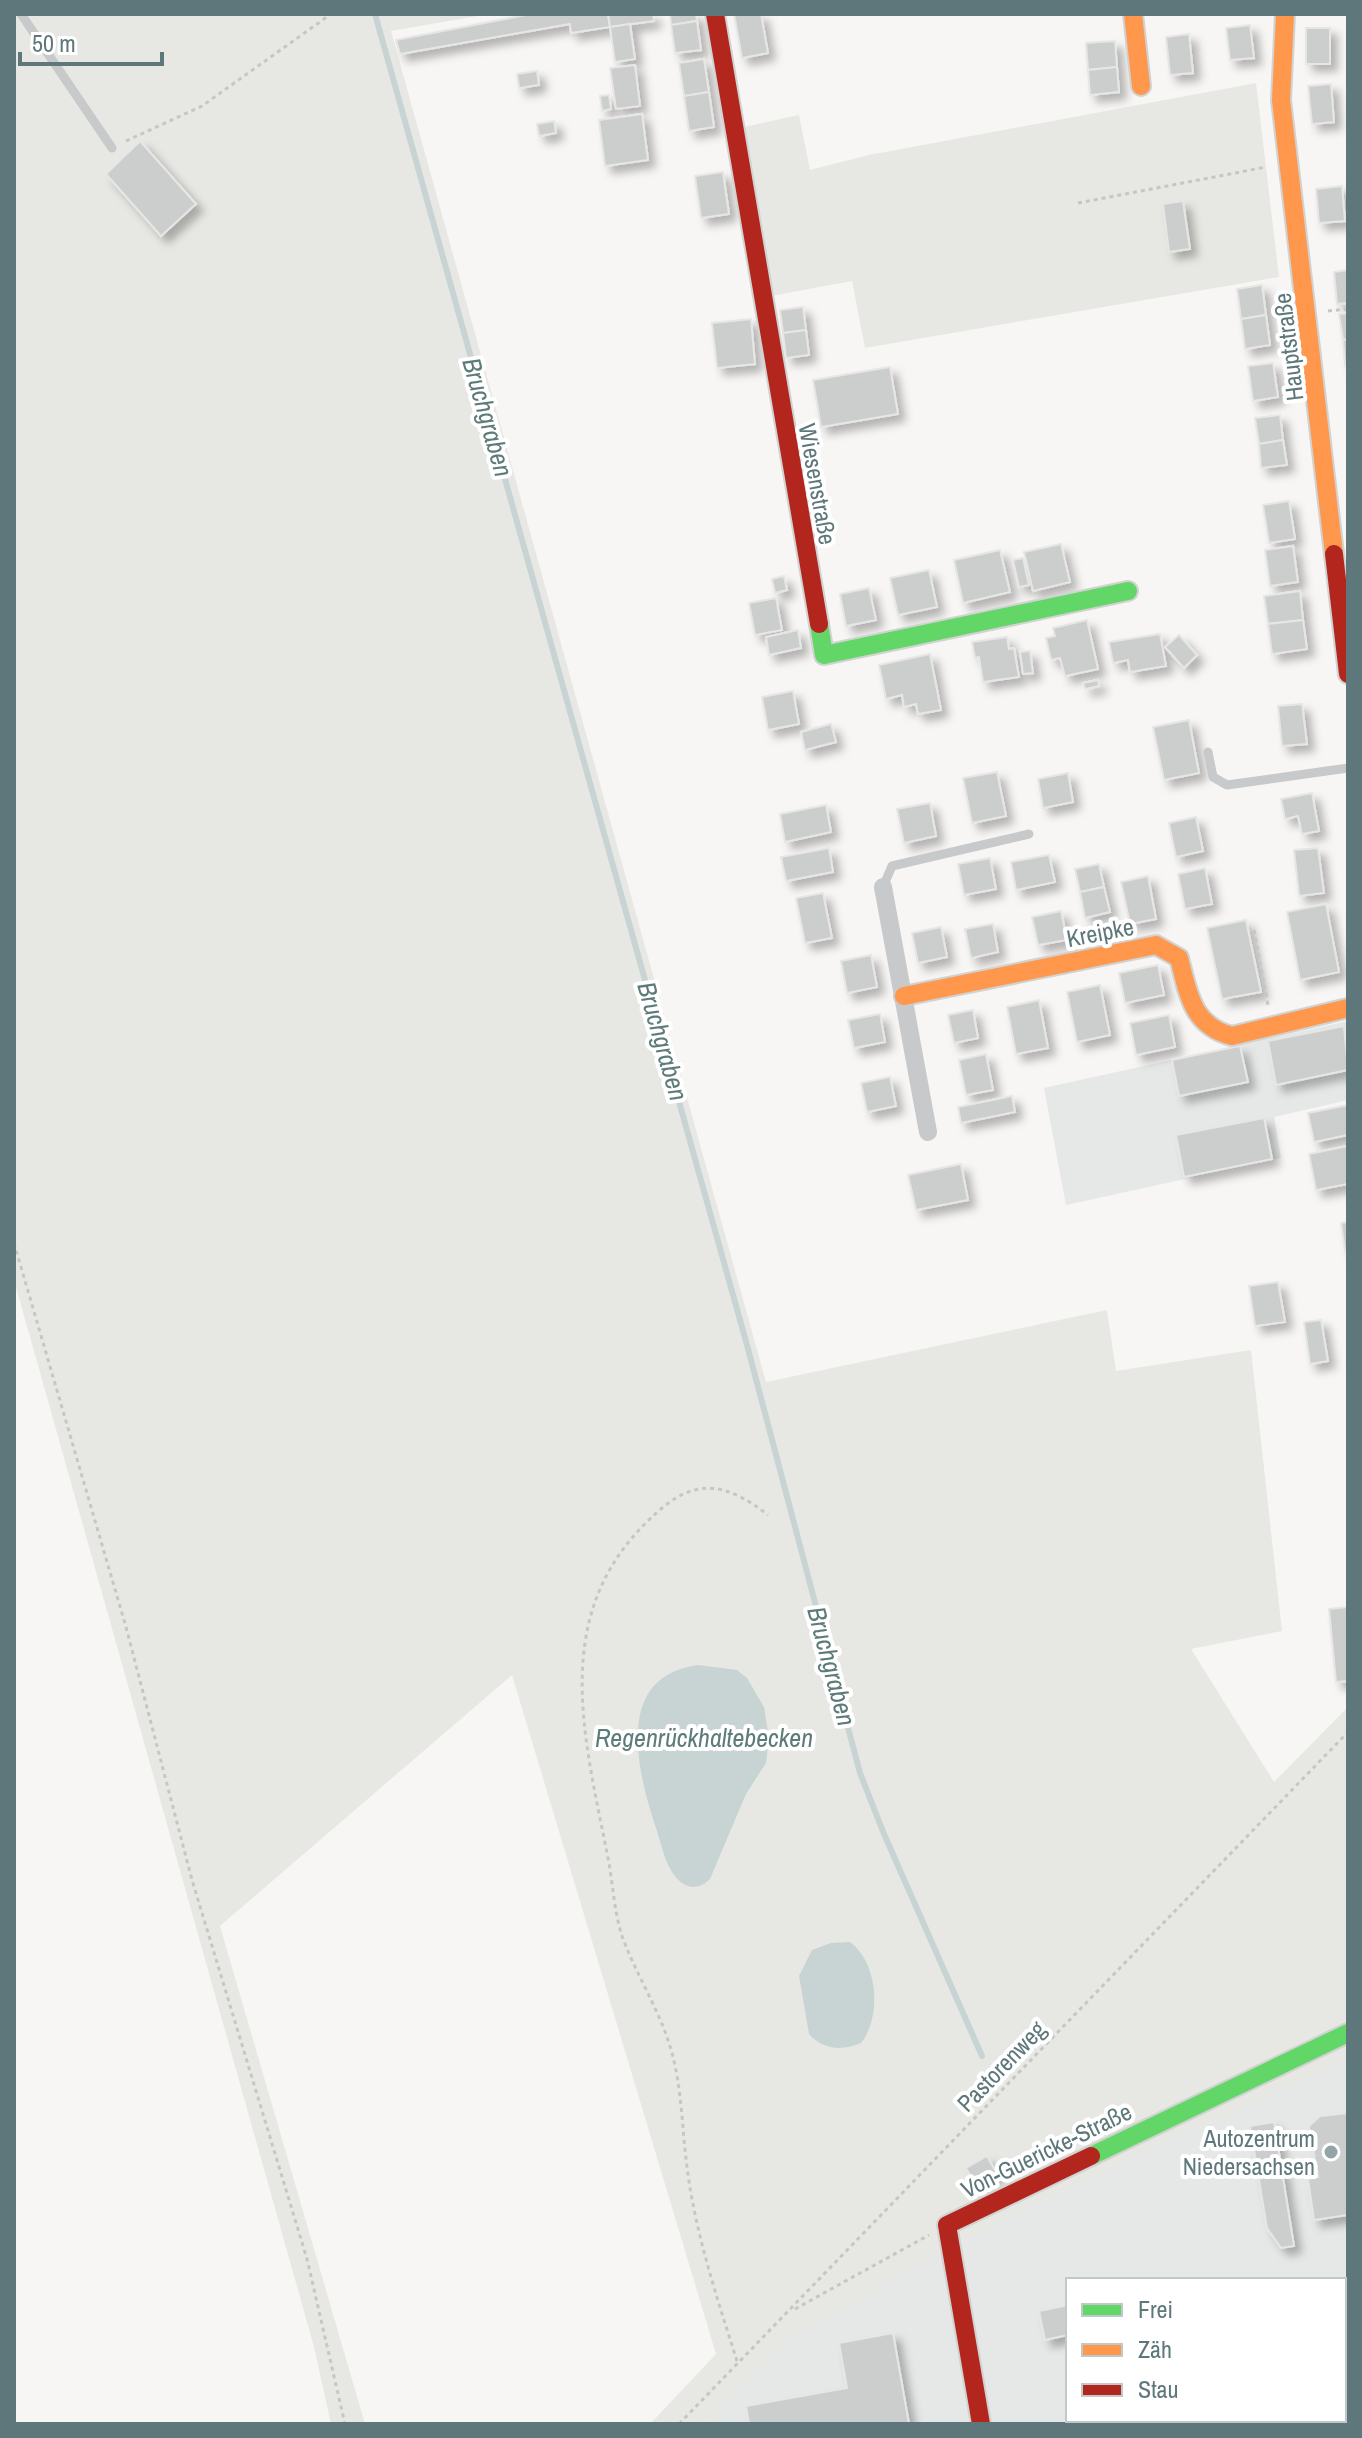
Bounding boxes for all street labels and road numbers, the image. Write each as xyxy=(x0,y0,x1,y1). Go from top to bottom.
street label: Hauptstraße xyxy=(1266,291,1310,403)
street label: Wiesenstraße xyxy=(792,421,844,547)
street label: Kreipke xyxy=(1064,910,1136,954)
street label: Pastorenweg xyxy=(950,2014,1052,2118)
street label: Von-Guericke-Straße xyxy=(955,2095,1137,2205)

